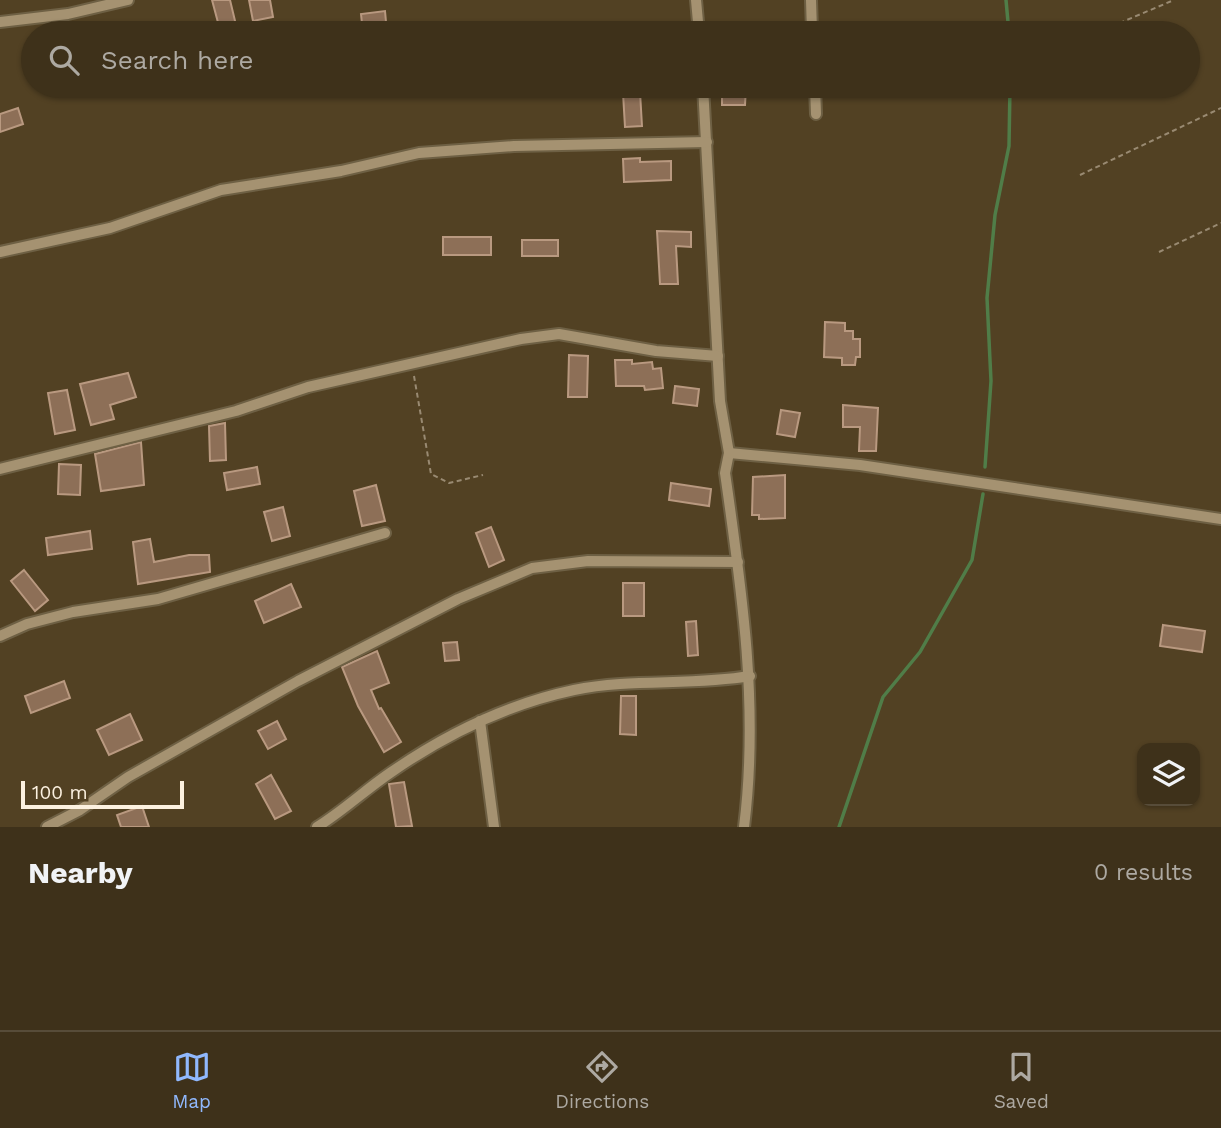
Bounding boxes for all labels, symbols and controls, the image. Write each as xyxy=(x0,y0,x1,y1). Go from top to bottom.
search box xyxy=(21,21,1200,98)
icon: search xyxy=(45,41,83,79)
text: Search here xyxy=(101,45,253,75)
map controls xyxy=(1137,743,1200,806)
button: layers xyxy=(1137,743,1200,806)
scale bar xyxy=(21,778,184,810)
text: 100 m xyxy=(32,781,88,804)
text: Nearby xyxy=(28,855,133,890)
text: 0 results xyxy=(1094,859,1193,886)
tab: Map xyxy=(172,1048,211,1113)
tab: Directions xyxy=(555,1048,649,1113)
tab: Saved xyxy=(994,1048,1049,1113)

